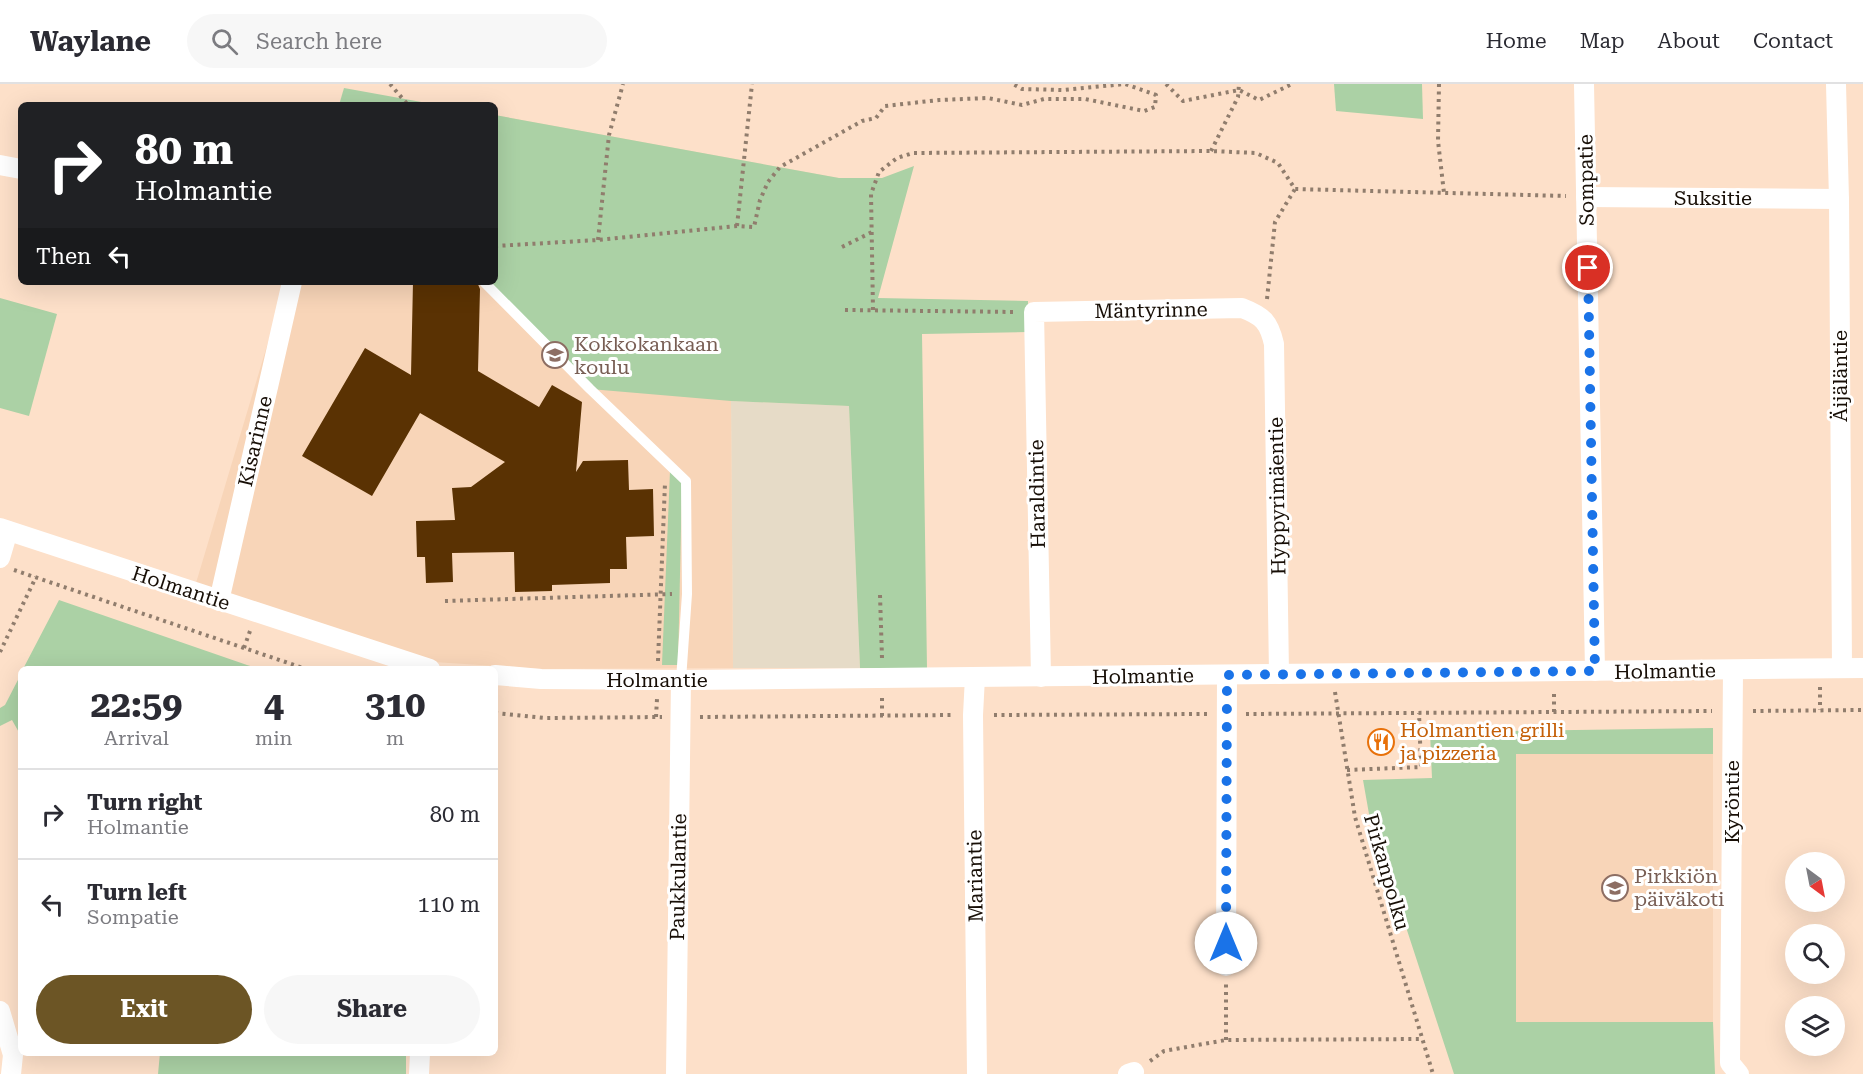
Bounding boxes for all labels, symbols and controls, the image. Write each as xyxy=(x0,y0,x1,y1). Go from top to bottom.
search box xyxy=(187,14,607,68)
text: Waylane xyxy=(30,25,151,58)
icon: search xyxy=(208,25,241,58)
text: Search here xyxy=(256,29,382,54)
text: Home xyxy=(1486,29,1547,53)
text: Map xyxy=(1580,29,1625,53)
text: About xyxy=(1658,29,1720,53)
text: Contact xyxy=(1753,29,1833,53)
text: 80 m xyxy=(135,125,233,174)
icon: right xyxy=(36,126,114,204)
street label: Sompatie xyxy=(1573,134,1599,226)
text: Holmantie xyxy=(135,175,272,207)
street label: Suksitie xyxy=(1674,186,1752,210)
icon: left xyxy=(103,240,136,273)
pin xyxy=(1562,242,1613,293)
text: Then xyxy=(36,244,91,269)
icon: arrive xyxy=(1571,251,1604,284)
street label: Mäntyrinne xyxy=(1094,297,1208,323)
street label: Äijäläntie xyxy=(1828,330,1852,422)
place label: Kokkokankaan koulu xyxy=(574,332,719,379)
school or university icon: Kokkokankaan koulu xyxy=(540,340,570,370)
street label: Kisarinne xyxy=(233,393,277,489)
street label: Hyppyrimäentie xyxy=(1264,417,1290,575)
street label: Haraldintie xyxy=(1024,439,1050,549)
street label: Holmantie xyxy=(129,561,233,615)
street label: Holmantie xyxy=(1614,658,1716,684)
street label: Holmantie xyxy=(1092,663,1194,689)
street label: Holmantie xyxy=(606,668,708,692)
text: 22:59 xyxy=(91,684,182,726)
text: 4 xyxy=(264,684,284,726)
text: 310 xyxy=(365,684,425,726)
place label: Holmantien grilli ja pizzeria xyxy=(1398,718,1564,765)
text: Arrival xyxy=(104,726,169,750)
text: min xyxy=(255,726,292,750)
text: m xyxy=(386,726,404,750)
restaurant icon: Holmantien grilli ja pizzeria xyxy=(1366,727,1396,757)
street label: Kyröntie xyxy=(1720,760,1744,844)
text: Turn right xyxy=(87,790,202,815)
icon: right xyxy=(36,798,69,831)
text: 80 m xyxy=(430,802,480,827)
street label: Pirkanpolku xyxy=(1359,811,1415,933)
street label: Paukkulantie xyxy=(665,813,691,941)
text: Holmantie xyxy=(87,815,189,839)
street label: Mariantie xyxy=(962,829,988,923)
north arrow xyxy=(1785,852,1845,912)
map controls xyxy=(1785,852,1845,1056)
place label: Pirkkiön päiväkoti xyxy=(1634,864,1724,911)
school or university icon: Pirkkiön päiväkoti xyxy=(1600,873,1630,903)
text: Turn left xyxy=(87,880,187,905)
icon: left xyxy=(36,888,69,921)
text: 110 m xyxy=(417,892,480,917)
text: Sompatie xyxy=(87,905,179,929)
position arrow xyxy=(1194,911,1258,975)
button: search xyxy=(1785,924,1845,984)
button: Exit xyxy=(36,975,252,1044)
button: Share xyxy=(264,975,480,1044)
button: layers xyxy=(1785,996,1845,1056)

